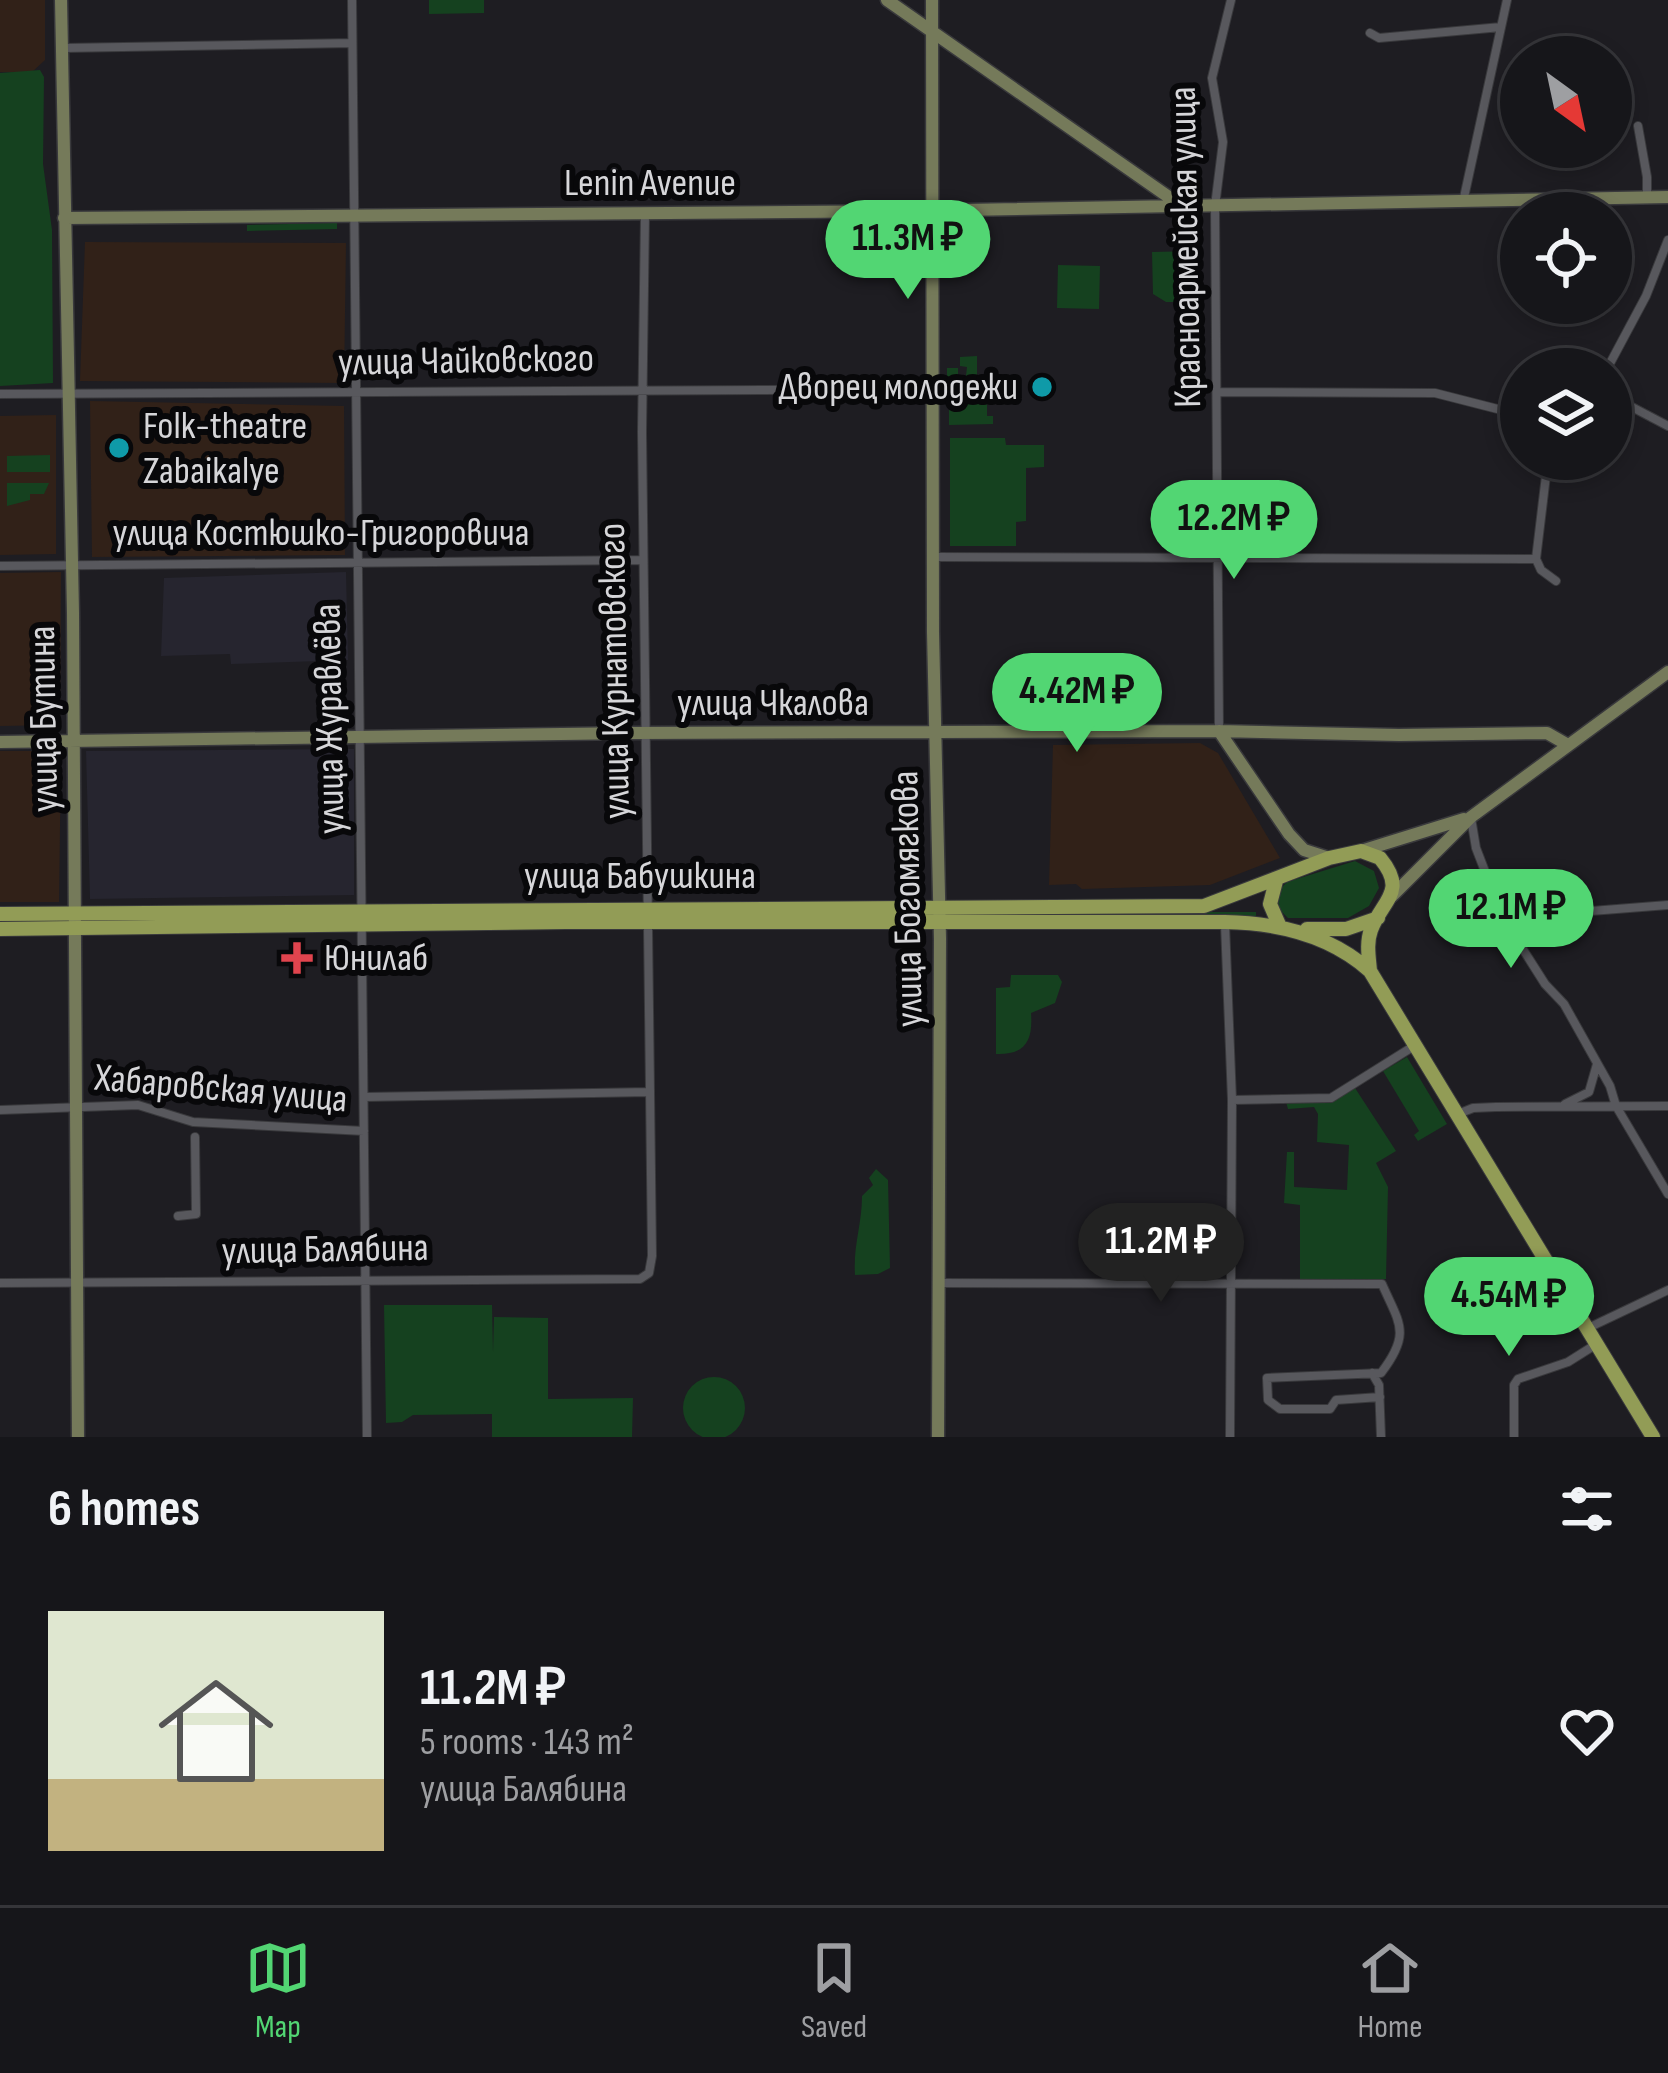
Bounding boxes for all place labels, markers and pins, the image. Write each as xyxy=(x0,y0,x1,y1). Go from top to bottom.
pin: 11.3M ₽ xyxy=(797,200,1019,302)
place label: Дворец молодежи xyxy=(778,364,1018,411)
marker: Дворец молодежи xyxy=(1029,374,1055,400)
place label: Folk-theatre Zabaikalye xyxy=(143,403,307,495)
marker: Folk-theatre Zabaikalye xyxy=(106,435,132,461)
pin: 12.2M ₽ xyxy=(1123,480,1345,582)
pin: 4.42M ₽ xyxy=(966,653,1188,755)
pin: 12.1M ₽ xyxy=(1400,869,1622,971)
place label: Юнилаб xyxy=(324,935,428,982)
marker: Юнилаб xyxy=(281,942,313,974)
pin: 11.2M ₽ xyxy=(1050,1203,1272,1305)
pin: 4.54M ₽ xyxy=(1398,1257,1620,1359)

